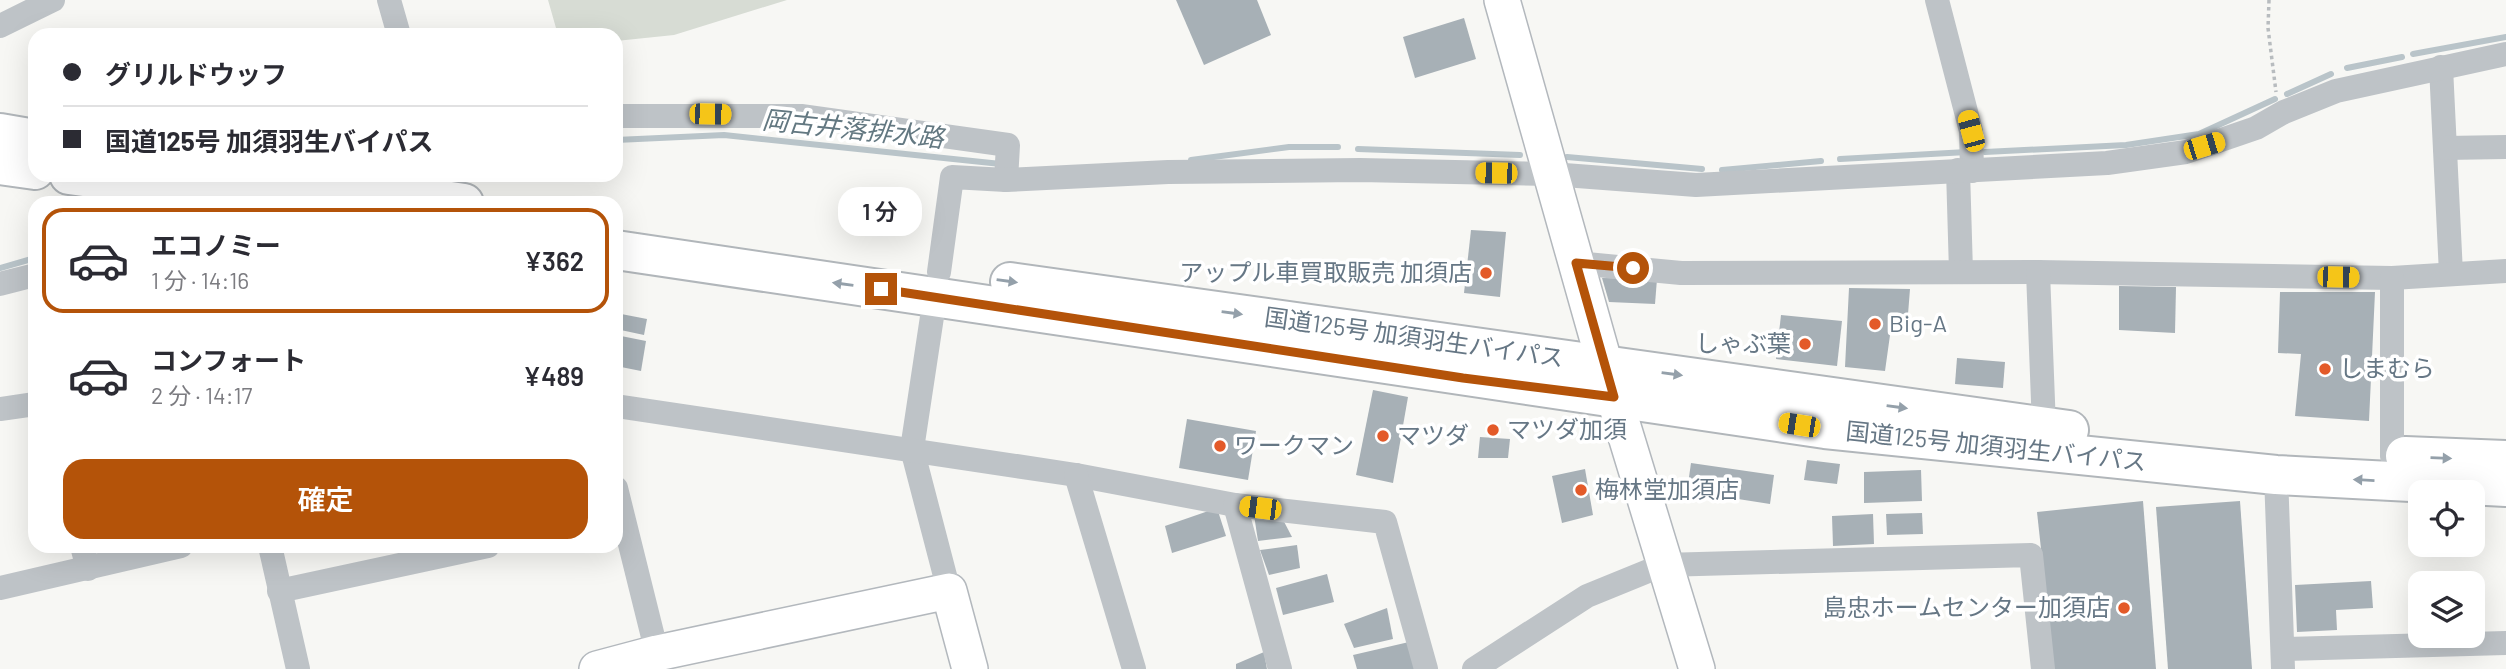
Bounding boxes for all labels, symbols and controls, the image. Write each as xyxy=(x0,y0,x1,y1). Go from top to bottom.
text: グリルドウッフ xyxy=(105,58,287,89)
car xyxy=(689,103,732,125)
water label: 岡古井落排水路 xyxy=(761,103,947,153)
car xyxy=(1956,108,1987,154)
text: 国道125号 加須羽生バイパス xyxy=(105,125,433,156)
car xyxy=(2181,130,2228,162)
car xyxy=(1475,162,1518,184)
callout: 1 分 xyxy=(839,188,923,236)
text: 1 分 xyxy=(862,197,898,225)
icon: car xyxy=(67,229,130,292)
text: エコノミー xyxy=(151,229,281,260)
text: ¥362 xyxy=(524,245,584,276)
route start xyxy=(1617,252,1649,284)
place label: アップル車買取販売 加須店 xyxy=(1179,257,1472,286)
marker: アップル車買取販売 加須店 xyxy=(1478,265,1494,281)
text: 1 分 · 14:16 xyxy=(151,266,249,294)
car xyxy=(2317,266,2360,288)
route end xyxy=(865,273,897,305)
one-way arrow xyxy=(996,276,1018,287)
one-way arrow xyxy=(832,278,854,289)
street label: 国道125号 加須羽生バイパス xyxy=(1263,301,1566,372)
one-way arrow xyxy=(1221,308,1243,319)
place label: Big-A xyxy=(1889,308,1947,337)
marker: Big-A xyxy=(1867,316,1883,332)
place label: しゃぶ葉 xyxy=(1695,328,1791,357)
marker: しゃぶ葉 xyxy=(1797,336,1813,352)
icon: car xyxy=(67,344,130,407)
text: コンフォート xyxy=(151,344,306,375)
place label: しまむら xyxy=(2339,353,2435,382)
text: ¥489 xyxy=(523,360,584,391)
marker: しまむら xyxy=(2317,361,2333,377)
one-way arrow xyxy=(1661,369,1683,380)
text: 2 分 · 14:17 xyxy=(151,381,252,409)
one-way arrow xyxy=(1887,401,1909,412)
car xyxy=(1777,411,1822,439)
place label: マツダ加須 xyxy=(1507,414,1627,443)
street label: 国道125号 加須羽生バイパス xyxy=(1845,415,2148,476)
place label: マツダ xyxy=(1397,420,1469,449)
marker: マツダ加須 xyxy=(1485,422,1501,438)
marker: マツダ xyxy=(1375,428,1391,444)
place label: ワークマン xyxy=(1234,430,1354,459)
marker: ワークマン xyxy=(1212,438,1228,454)
one-way arrow xyxy=(2430,452,2452,463)
button: 確定 xyxy=(63,459,588,539)
place label: 梅林堂加須店 xyxy=(1595,474,1739,503)
one-way arrow xyxy=(2353,474,2375,485)
map controls xyxy=(2408,480,2485,648)
button: locate xyxy=(2408,480,2485,557)
marker: 梅林堂加須店 xyxy=(1573,482,1589,498)
car xyxy=(1238,495,1283,521)
button: layers xyxy=(2408,571,2485,648)
place label: 島忠ホームセンター加須店 xyxy=(1823,592,2110,621)
marker: 島忠ホームセンター加須店 xyxy=(2116,600,2132,616)

